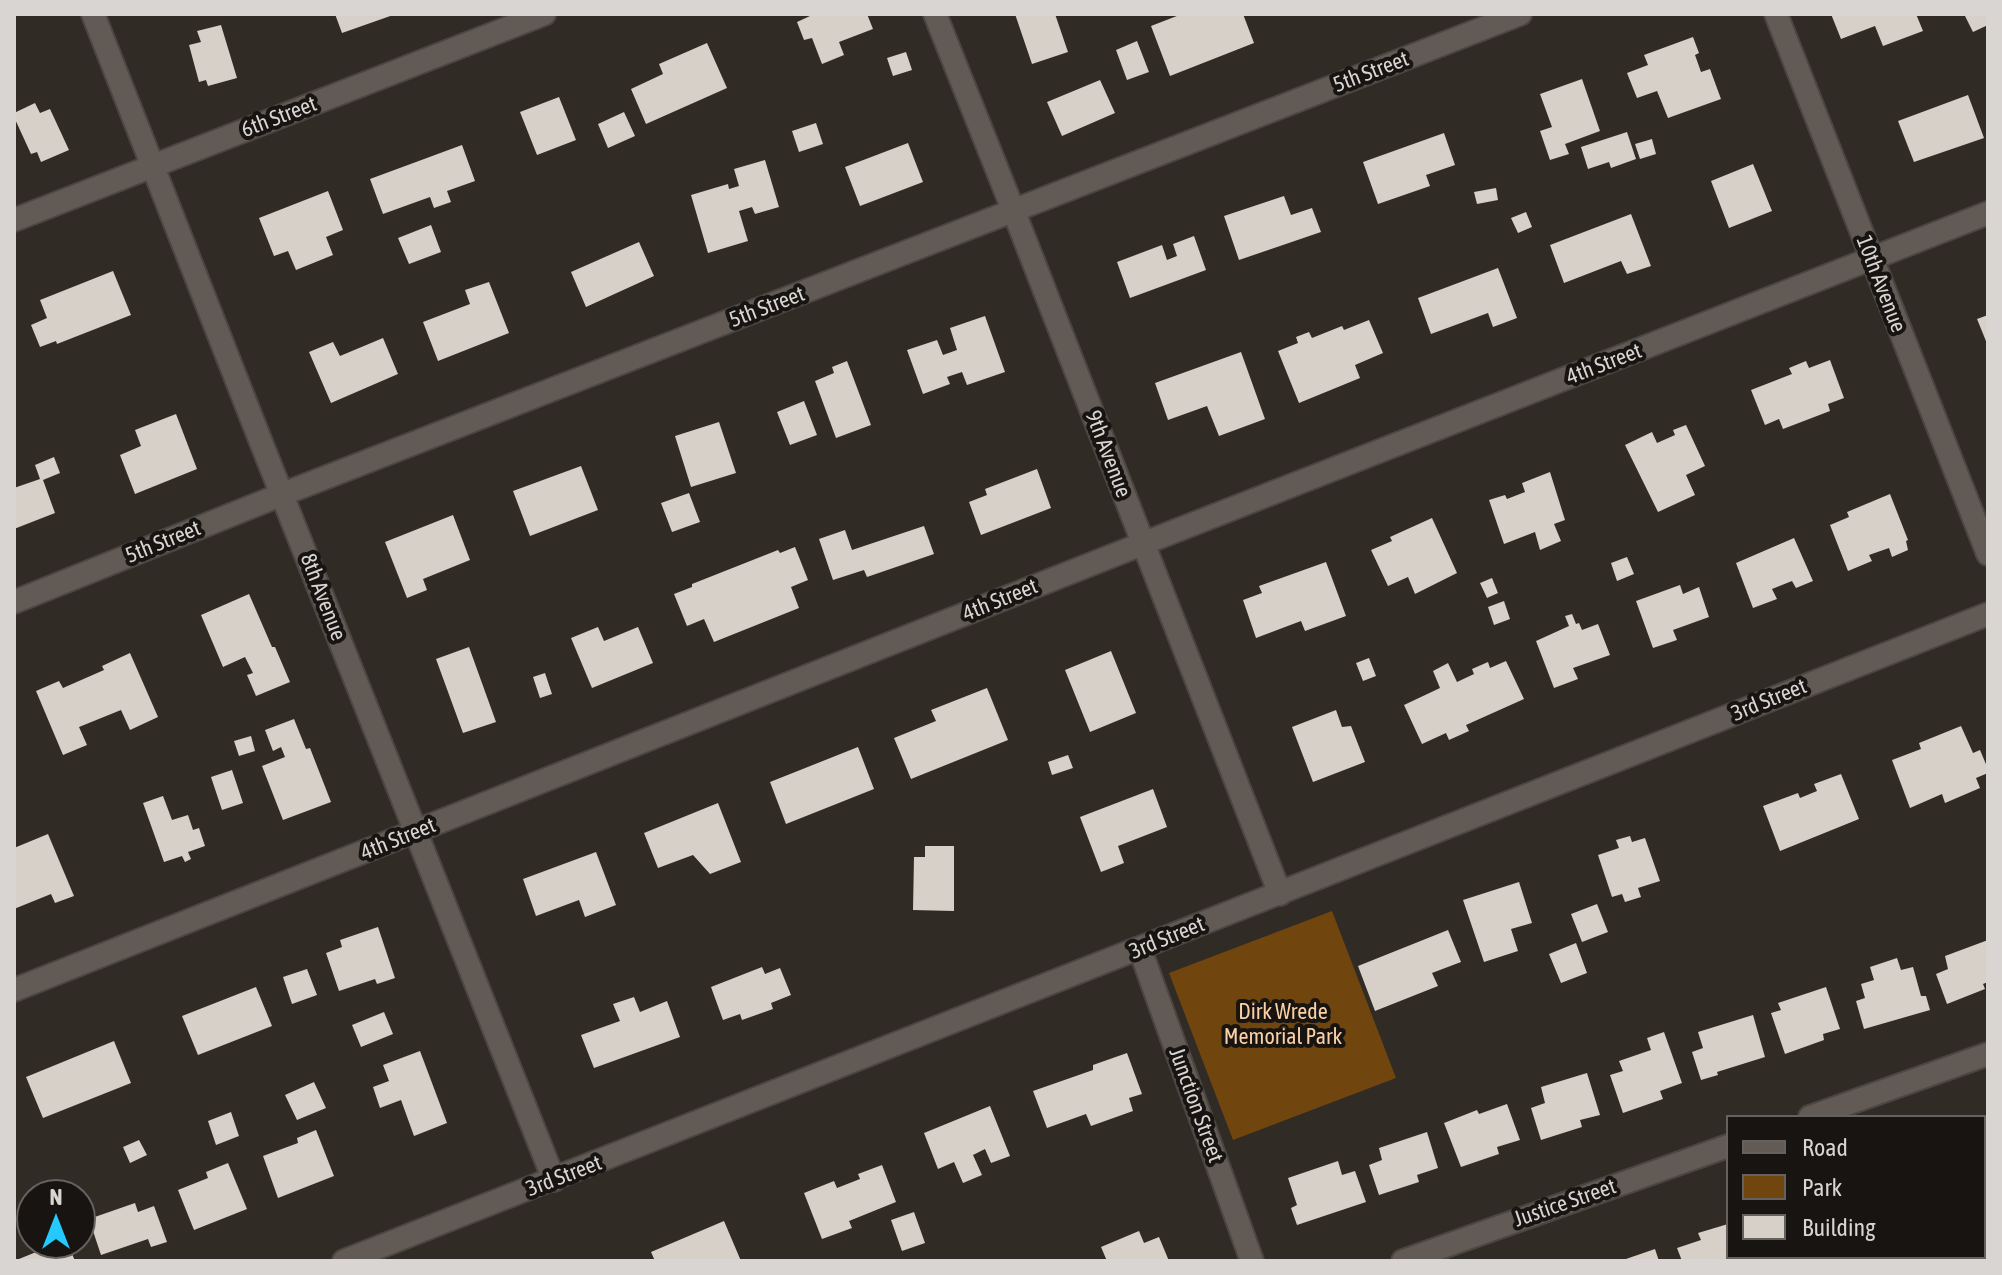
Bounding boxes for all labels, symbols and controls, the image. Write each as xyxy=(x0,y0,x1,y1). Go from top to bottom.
street label: 5th Street xyxy=(1330,46,1412,98)
street label: 6th Street xyxy=(238,91,320,143)
street label: 10th Avenue xyxy=(1850,232,1912,336)
street label: 5th Street xyxy=(726,281,808,333)
street label: 4th Street xyxy=(1563,338,1645,390)
street label: 9th Avenue xyxy=(1079,407,1137,501)
street label: 5th Street xyxy=(122,515,204,569)
street label: 8th Avenue xyxy=(294,550,352,644)
street label: 4th Street xyxy=(959,573,1041,627)
street label: 3rd Street xyxy=(1728,673,1810,727)
street label: 4th Street xyxy=(357,812,439,866)
street label: 3rd Street xyxy=(1126,911,1208,965)
park label: Dirk Wrede Memorial Park xyxy=(1224,999,1342,1050)
street label: Junction Street xyxy=(1163,1044,1229,1166)
legend xyxy=(1726,1115,1986,1259)
text: Road xyxy=(1802,1134,1848,1161)
street label: 3rd Street xyxy=(523,1150,605,1202)
street label: Justice Street xyxy=(1510,1173,1620,1233)
text: Park xyxy=(1802,1174,1842,1201)
north arrow xyxy=(16,1179,96,1259)
text: N xyxy=(50,1184,62,1210)
text: Building xyxy=(1802,1214,1875,1241)

